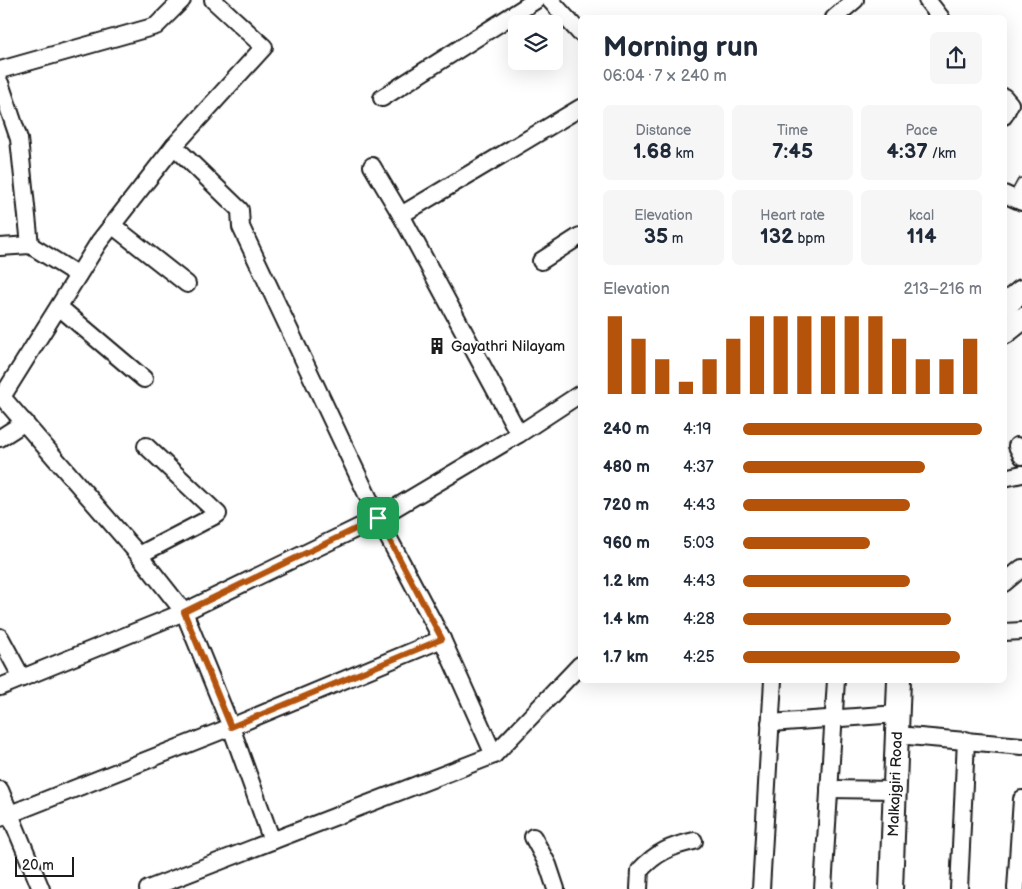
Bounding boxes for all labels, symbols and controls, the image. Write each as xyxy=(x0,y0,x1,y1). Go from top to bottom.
map controls xyxy=(508,15,563,70)
button: layers xyxy=(508,15,563,70)
text: Morning run xyxy=(603,31,758,64)
button: share xyxy=(930,32,982,84)
text: 06:04 · 7 × 240 m xyxy=(603,67,727,86)
text: Distance xyxy=(636,122,691,139)
text: Time xyxy=(777,122,808,139)
text: Pace xyxy=(906,122,937,139)
text: 1.68 xyxy=(633,139,672,164)
text: 7:45 xyxy=(772,139,813,164)
text: 4:37 xyxy=(887,139,928,164)
text: km xyxy=(672,145,694,162)
text: /km xyxy=(928,145,956,162)
text: Elevation xyxy=(634,207,693,224)
text: Heart rate xyxy=(760,207,825,224)
text: kcal xyxy=(909,207,934,224)
text: 35 xyxy=(644,224,668,249)
text: 132 xyxy=(760,224,794,249)
text: 114 xyxy=(906,224,937,249)
text: m xyxy=(668,230,683,247)
text: bpm xyxy=(794,230,825,247)
text: Elevation xyxy=(603,280,670,299)
text: 213–216 m xyxy=(904,280,982,299)
building icon: Gayathri Nilayam xyxy=(427,336,447,356)
place label: Gayathri Nilayam xyxy=(451,337,565,356)
text: 240 m xyxy=(603,420,649,439)
text: 4:19 xyxy=(683,420,711,439)
text: 480 m xyxy=(603,458,650,477)
text: 4:37 xyxy=(683,458,714,477)
text: 720 m xyxy=(603,496,649,515)
text: 4:43 xyxy=(683,496,716,515)
pin xyxy=(357,497,399,539)
icon: arrive xyxy=(364,504,392,532)
text: 960 m xyxy=(603,534,650,553)
text: 5:03 xyxy=(683,534,715,553)
text: 1.2 km xyxy=(603,572,649,591)
text: 4:43 xyxy=(683,572,716,591)
text: 1.4 km xyxy=(603,610,649,629)
text: 4:28 xyxy=(683,610,715,629)
text: 1.7 km xyxy=(603,648,648,667)
text: 4:25 xyxy=(683,648,715,667)
street label: Malkajgiri Road xyxy=(884,731,907,837)
scale bar xyxy=(15,854,74,877)
text: 20 m xyxy=(22,857,54,874)

